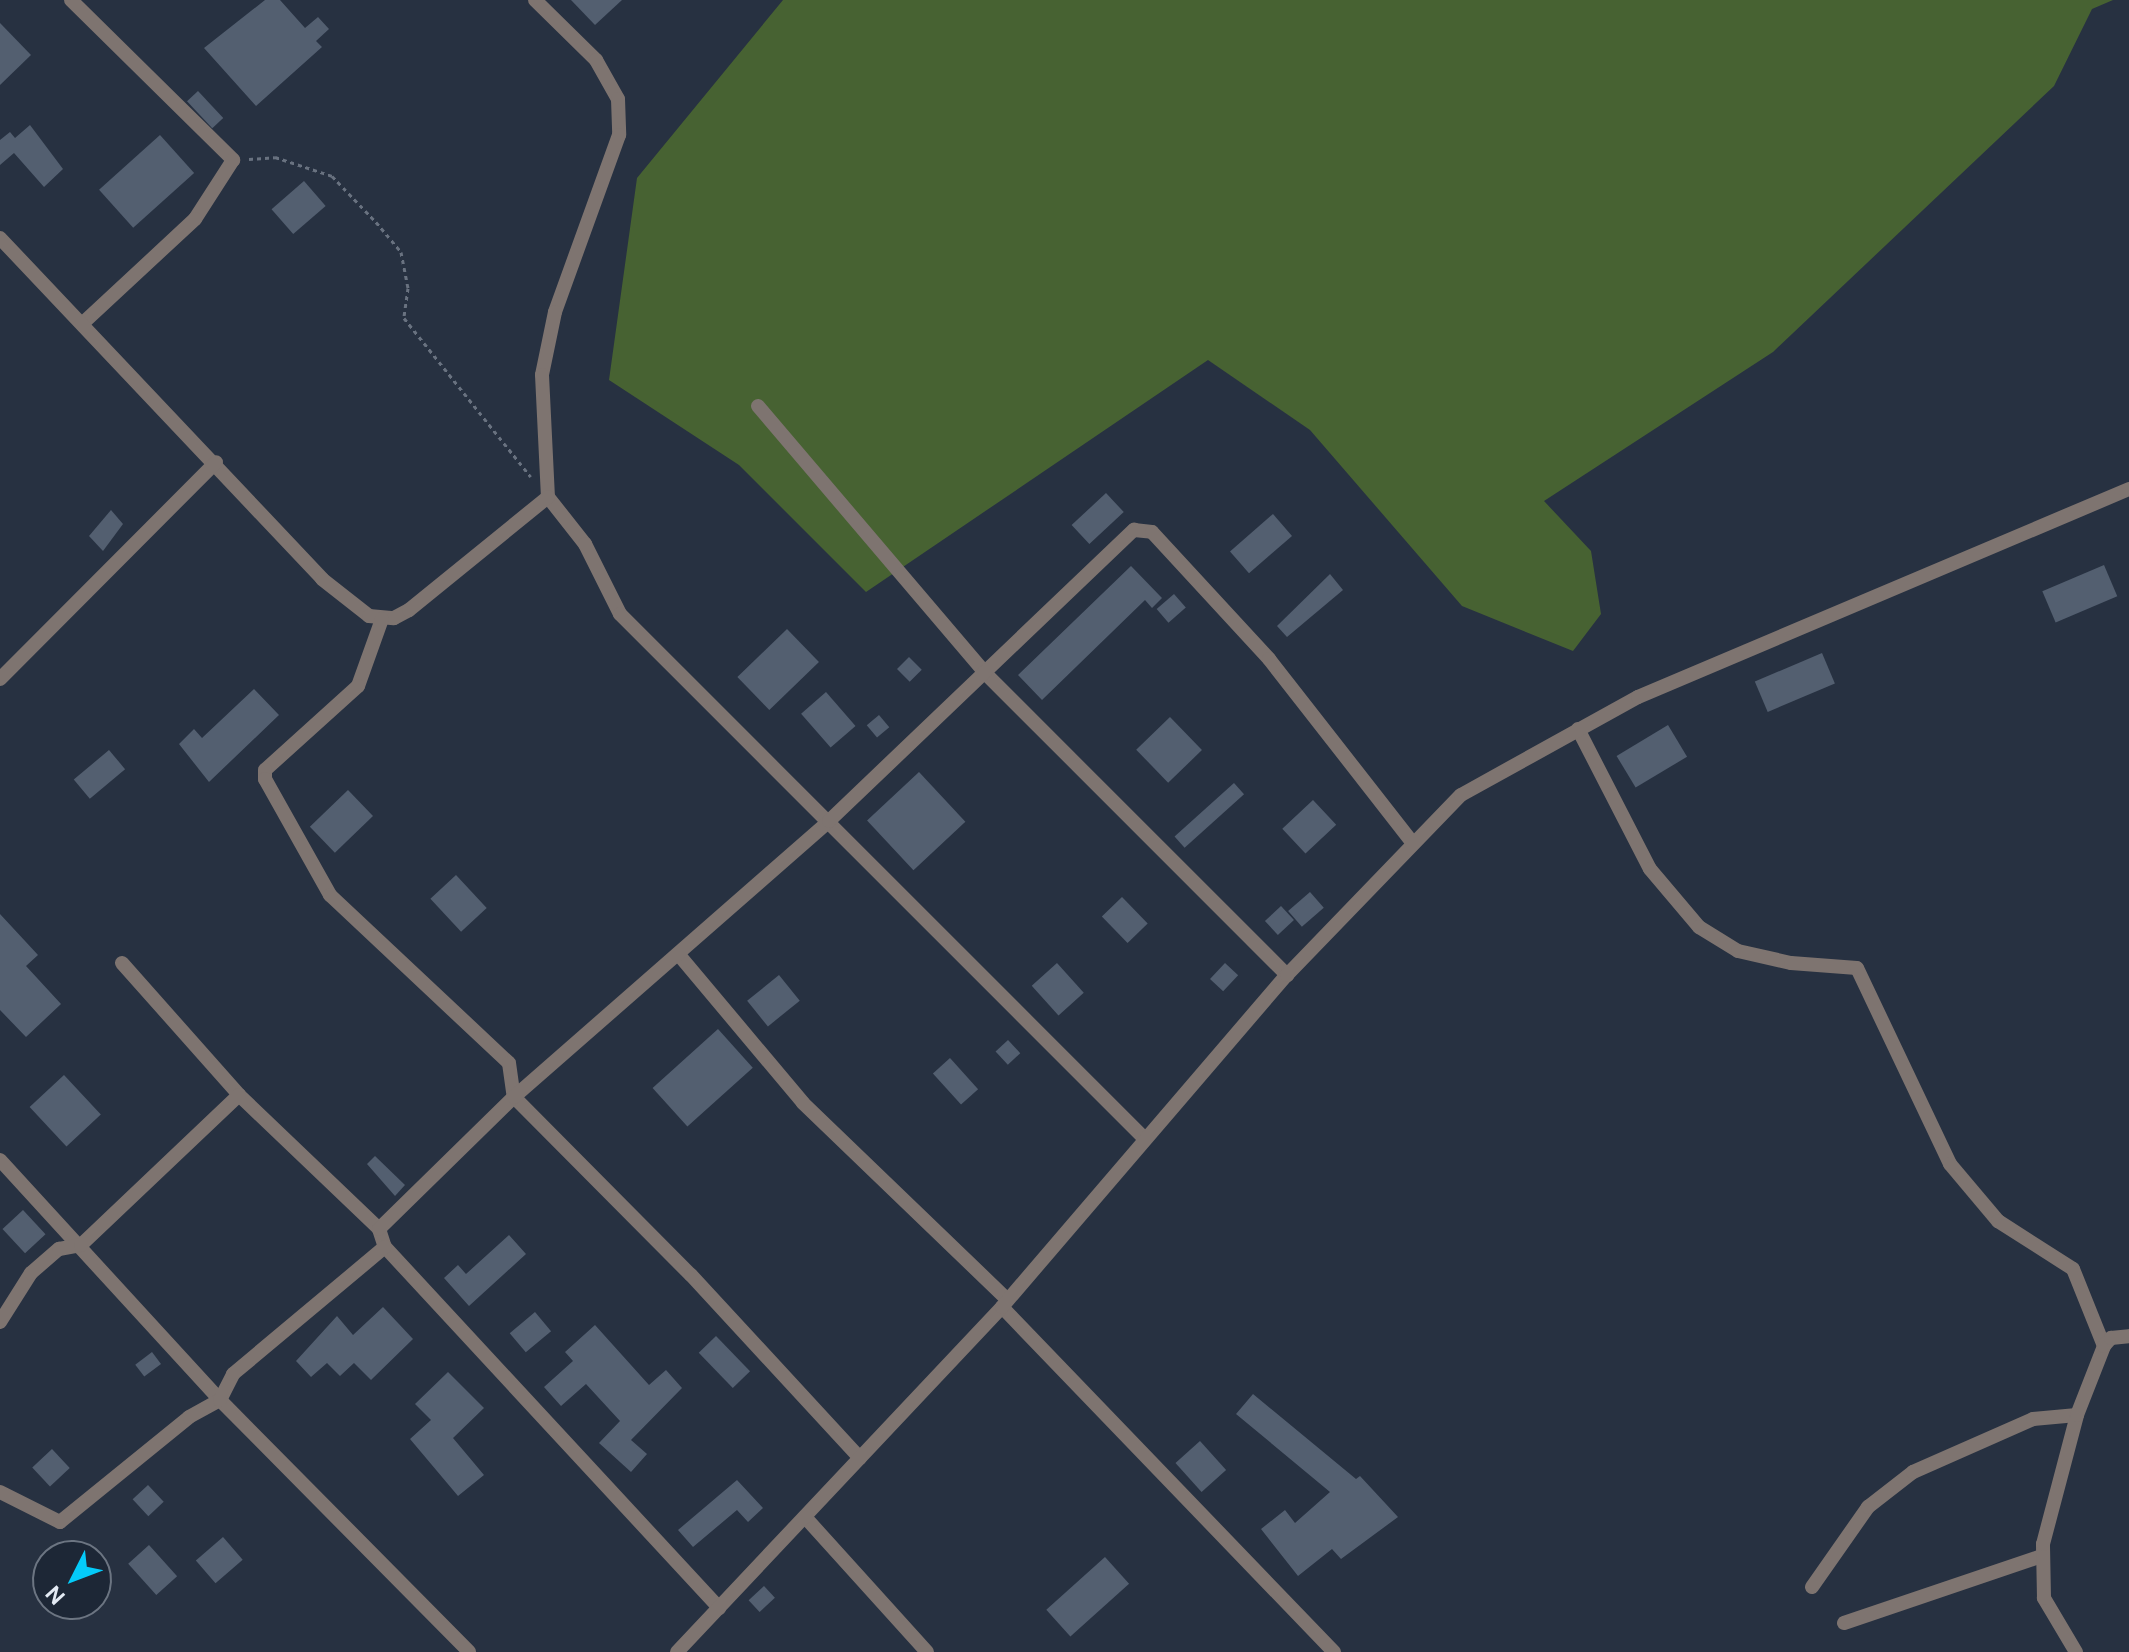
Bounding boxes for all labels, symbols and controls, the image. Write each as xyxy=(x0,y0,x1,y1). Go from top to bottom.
north arrow xyxy=(32,1540,112,1620)
text: N xyxy=(39,1579,71,1611)

